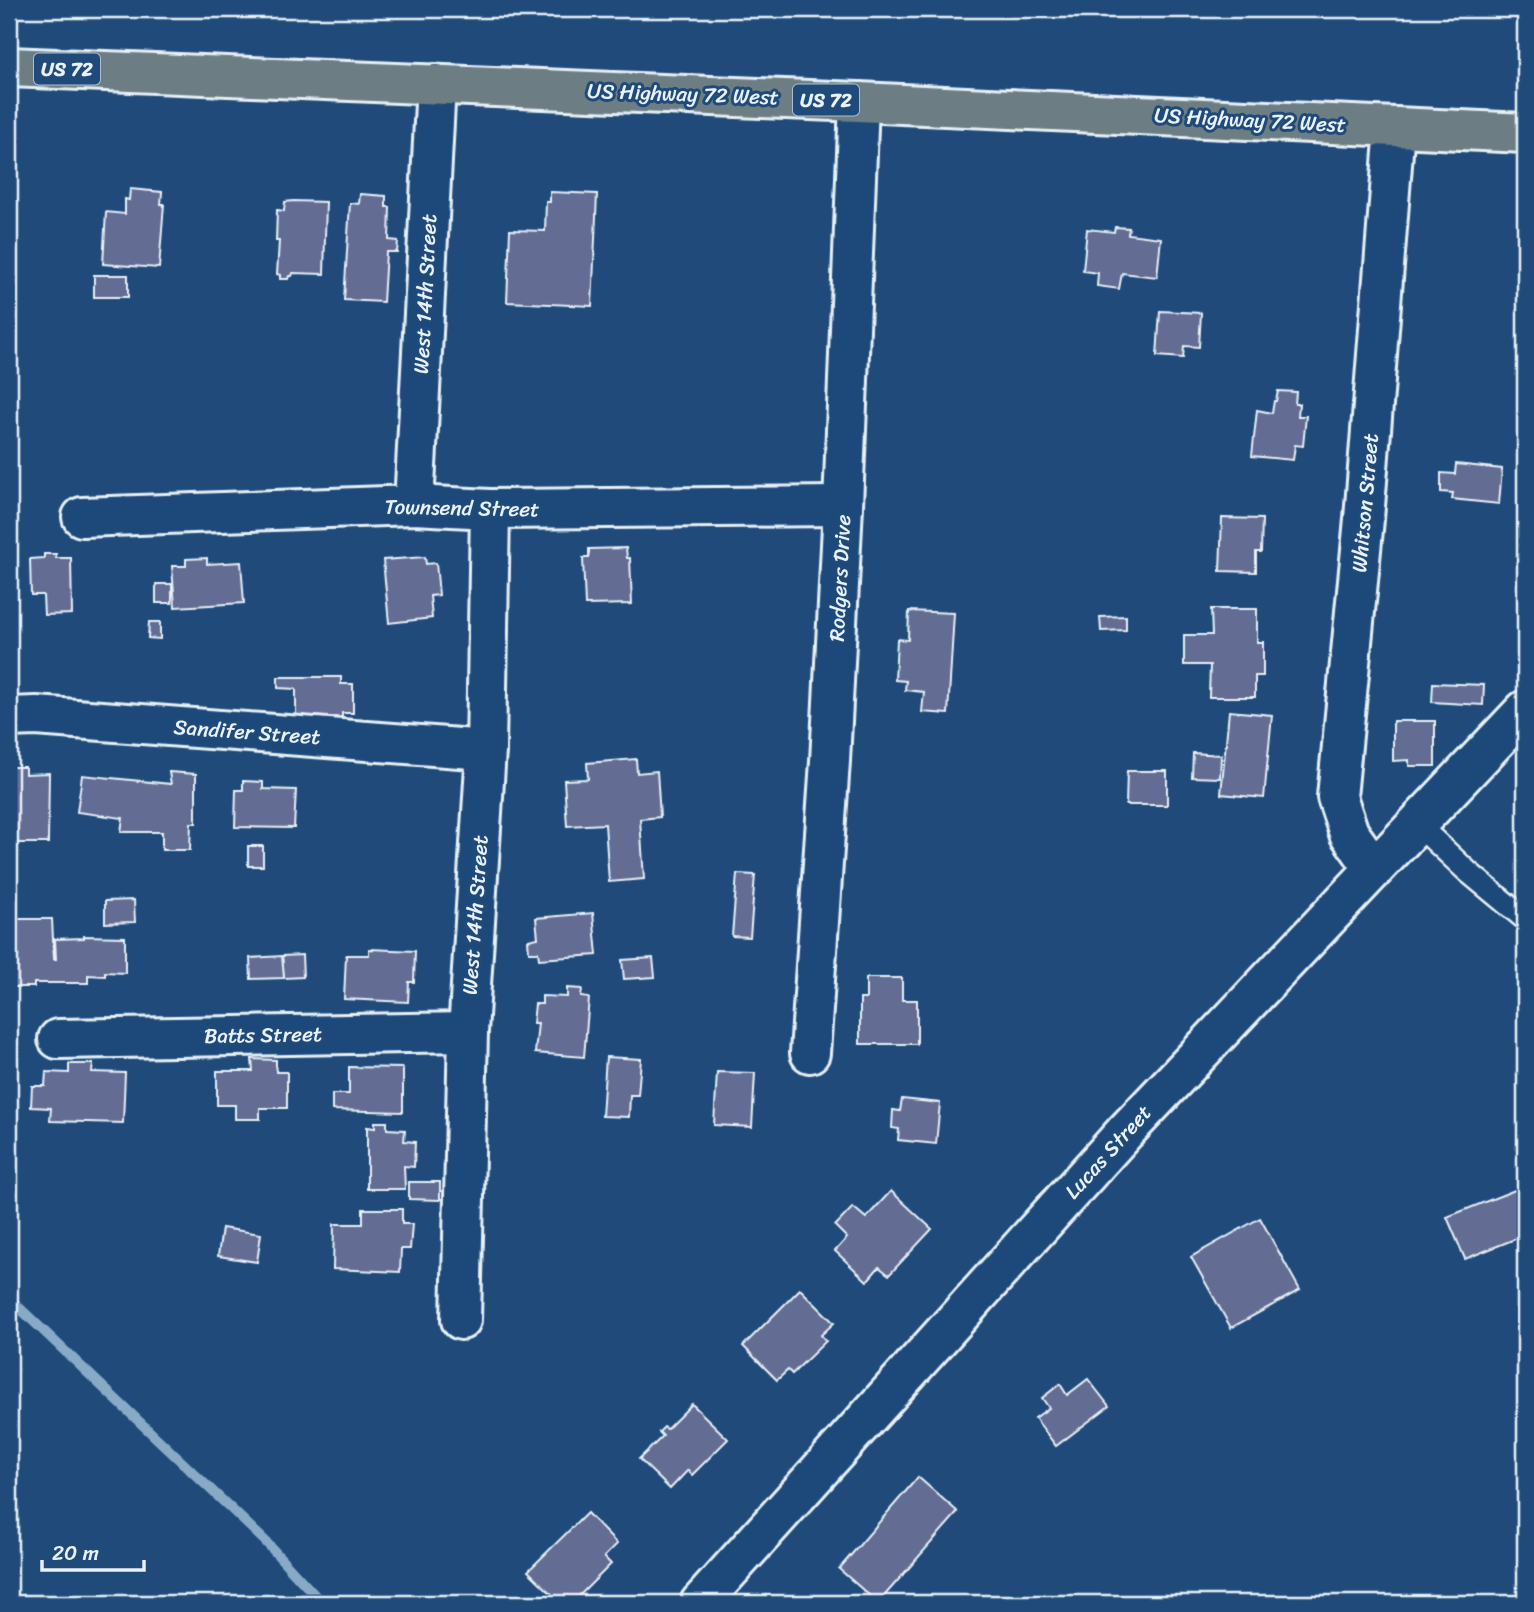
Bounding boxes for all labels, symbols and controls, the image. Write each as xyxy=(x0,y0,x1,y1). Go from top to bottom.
road number: US 72 xyxy=(34,54,100,85)
street label: US Highway 72 West xyxy=(587,72,779,116)
road number: US 72 xyxy=(793,85,859,116)
street label: US Highway 72 West xyxy=(1153,96,1347,144)
street label: West 14th Street xyxy=(402,213,448,375)
street label: Whitson Street xyxy=(1340,432,1390,574)
street label: Townsend Street xyxy=(384,488,540,528)
street label: Rodgers Drive xyxy=(818,513,862,642)
street label: Sandifer Street xyxy=(172,708,322,756)
street label: West 14th Street xyxy=(450,834,500,996)
street label: Batts Street xyxy=(204,1015,322,1055)
street label: Lucas Street xyxy=(1055,1096,1161,1208)
scale bar xyxy=(42,1528,144,1572)
text: 20 m xyxy=(52,1534,99,1572)

